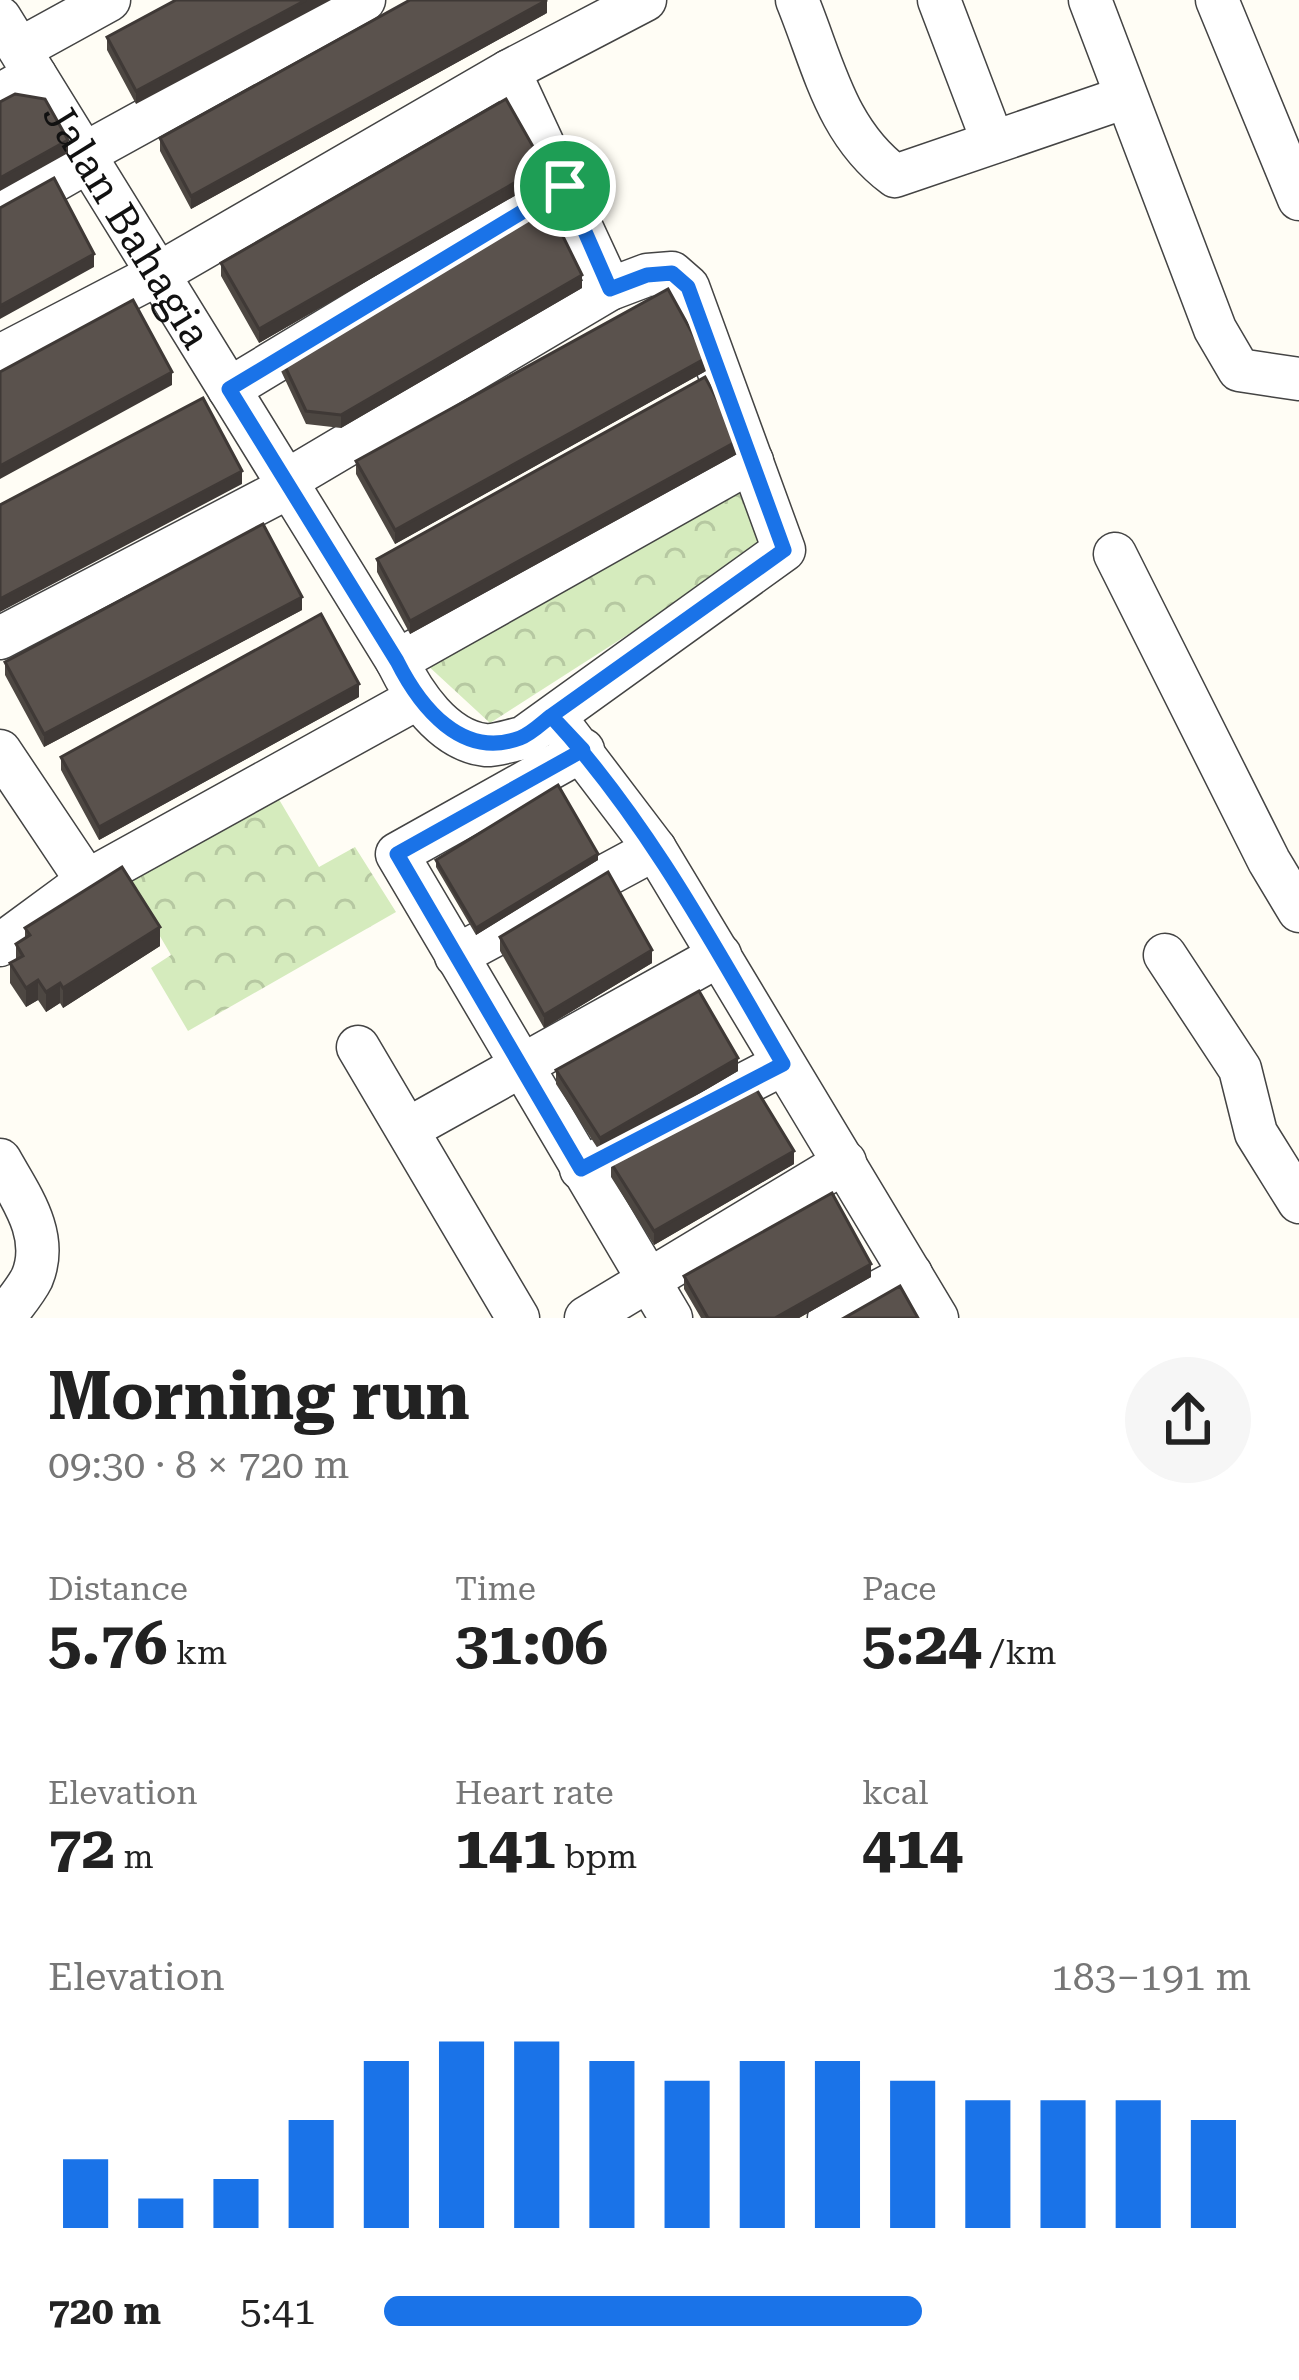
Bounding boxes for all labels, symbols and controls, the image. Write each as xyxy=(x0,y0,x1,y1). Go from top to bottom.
street label: Jalan Bahagia xyxy=(33,93,222,357)
pin xyxy=(514,135,616,237)
icon: arrive xyxy=(532,153,598,219)
button: share xyxy=(1125,1357,1251,1483)
text: Morning run xyxy=(48,1358,470,1435)
text: 09:30 · 8 × 720 m xyxy=(48,1442,349,1488)
text: Distance xyxy=(48,1569,188,1608)
text: Time xyxy=(455,1569,536,1608)
text: Pace xyxy=(862,1569,936,1608)
text: 5.76 xyxy=(48,1608,168,1679)
text: 31:06 xyxy=(455,1608,608,1679)
text: 5:24 xyxy=(862,1608,982,1679)
text: km xyxy=(168,1633,227,1672)
text: /km xyxy=(982,1633,1056,1672)
text: Elevation xyxy=(48,1773,198,1812)
text: Heart rate xyxy=(455,1773,614,1812)
text: kcal xyxy=(862,1773,928,1812)
text: 72 xyxy=(48,1812,115,1883)
text: 141 xyxy=(455,1812,556,1883)
text: 414 xyxy=(862,1812,963,1883)
text: m xyxy=(115,1837,154,1876)
text: bpm xyxy=(556,1837,637,1876)
text: Elevation xyxy=(48,1954,225,2000)
text: 183–191 m xyxy=(1051,1954,1251,2000)
text: 720 m xyxy=(48,2288,161,2334)
text: 5:41 xyxy=(240,2288,316,2334)

